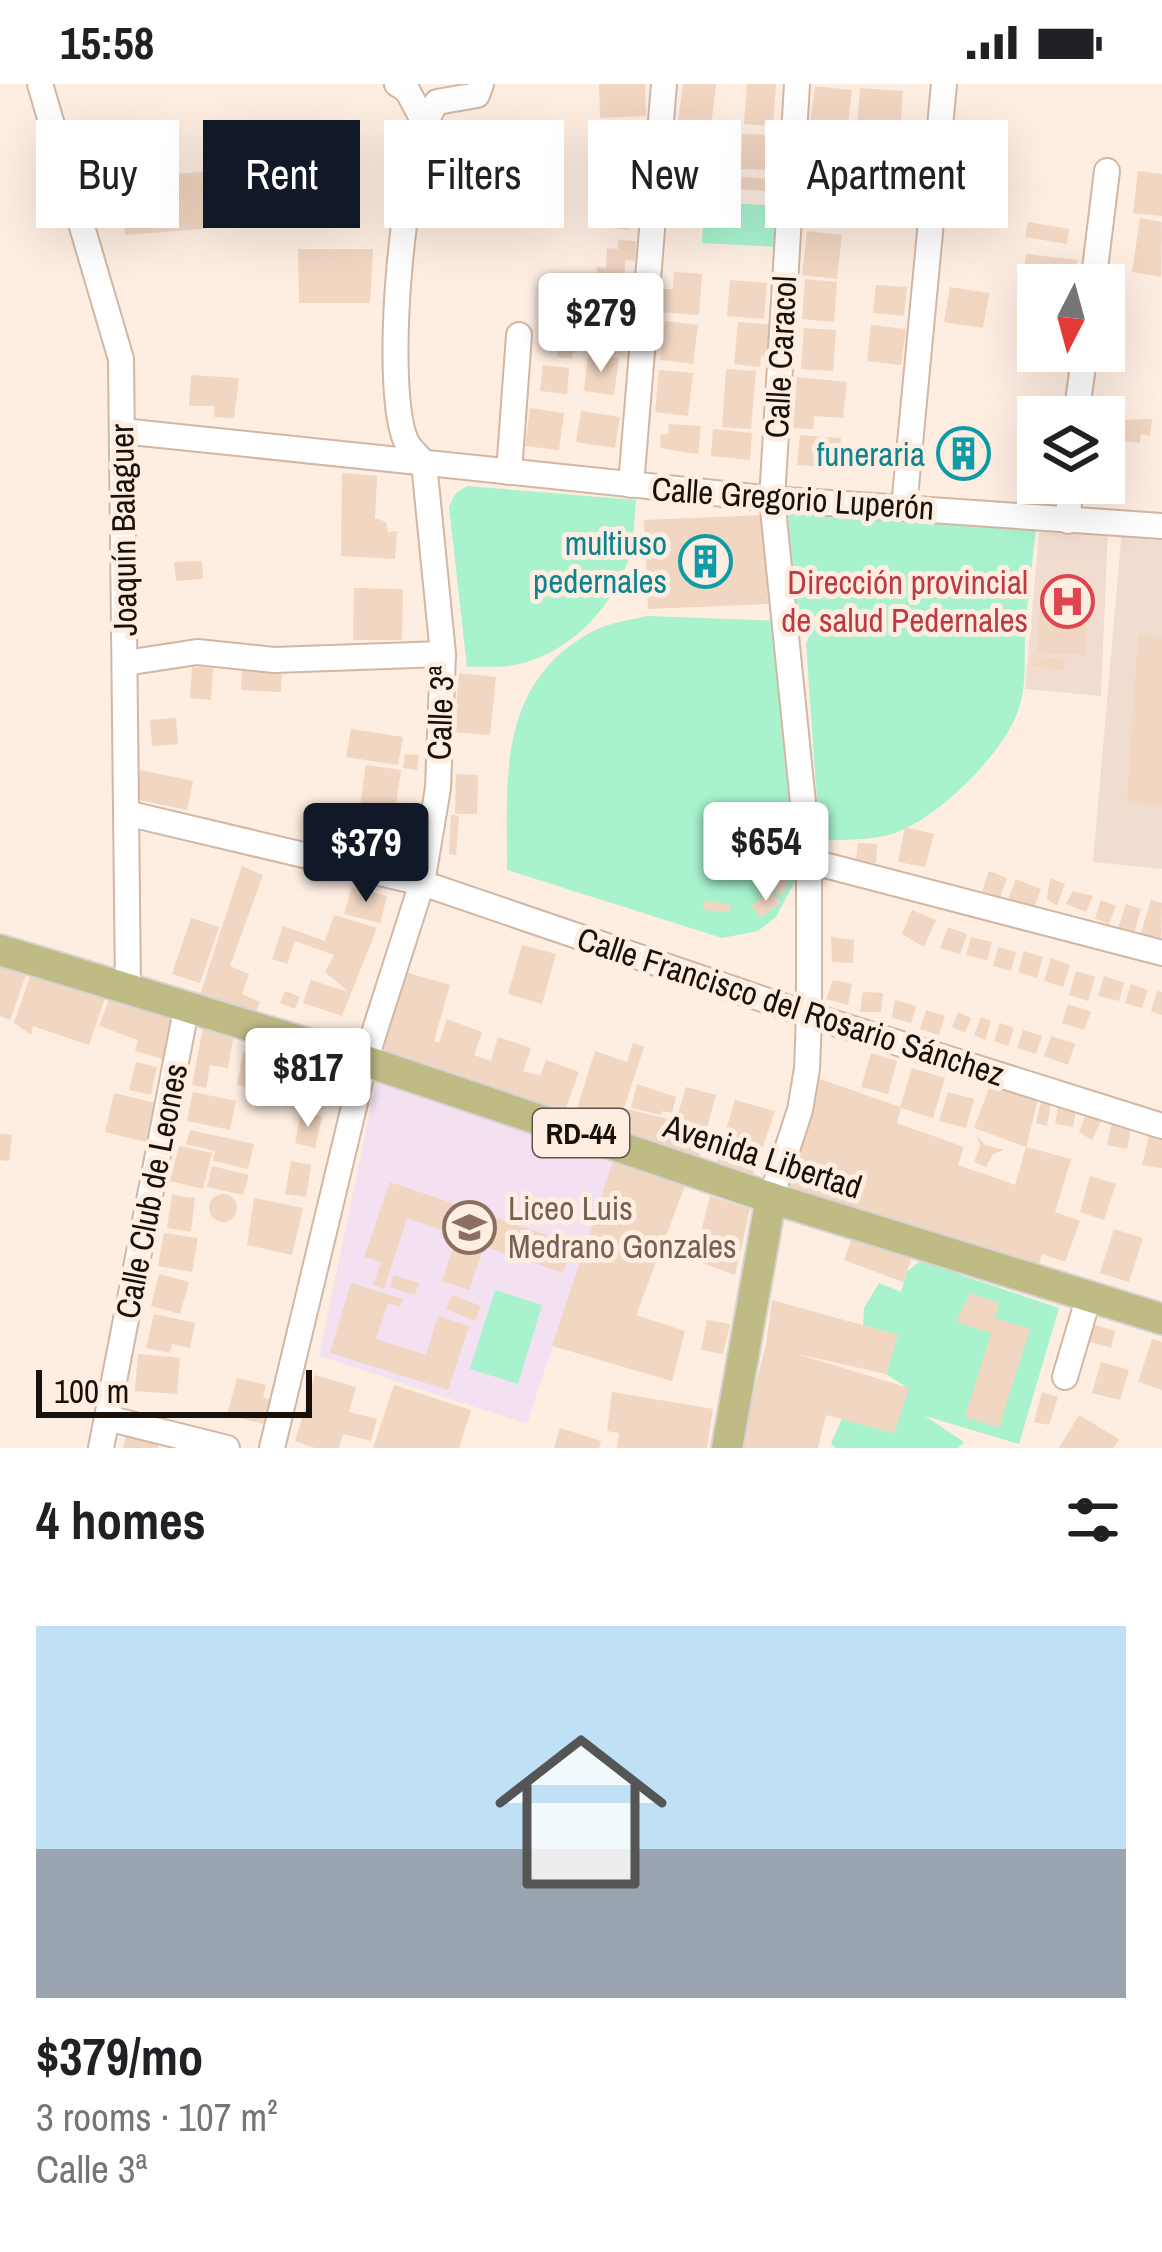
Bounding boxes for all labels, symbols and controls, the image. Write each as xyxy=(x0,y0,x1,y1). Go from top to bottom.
text: 15:58 xyxy=(60,12,154,73)
chip: Buy xyxy=(36,120,179,228)
chip: Rent xyxy=(203,120,360,228)
chip: Filters xyxy=(384,120,564,228)
chip: New xyxy=(588,120,741,228)
chip: Apartment xyxy=(765,120,1008,228)
north arrow xyxy=(1017,264,1125,372)
map controls xyxy=(1017,264,1125,504)
pin: $279 xyxy=(530,273,672,375)
street label: Calle Caracol xyxy=(754,275,806,439)
text: $279 xyxy=(565,286,637,338)
button: layers xyxy=(1017,396,1125,504)
street label: Joaquín Balaguer xyxy=(99,424,147,636)
building icon: funeraria xyxy=(936,426,992,482)
place label: funeraria xyxy=(817,432,925,476)
street label: Calle Gregorio Luperón xyxy=(650,466,936,530)
place label: multiuso pedernales xyxy=(533,521,667,603)
building icon: multiuso pedernales xyxy=(678,534,734,590)
place label: Dirección provincial de salud Pedernales xyxy=(781,560,1028,642)
hospital icon: Dirección provincial de salud Pedernales xyxy=(1039,573,1095,629)
street label: Calle 3ª xyxy=(416,665,464,761)
pin: $654 xyxy=(695,802,837,904)
pin: $379 xyxy=(295,803,437,905)
text: $654 xyxy=(730,815,802,867)
text: $379 xyxy=(330,816,402,868)
street label: Calle Francisco del Rosario Sánchez xyxy=(572,916,1010,1096)
pin: $817 xyxy=(237,1028,379,1130)
text: $817 xyxy=(272,1041,344,1093)
street label: Calle Club de Leones xyxy=(105,1060,197,1322)
street label: Avenida Libertad xyxy=(657,1103,868,1209)
road number: RD-44 xyxy=(533,1109,629,1157)
place label: Liceo Luis Medrano Gonzales xyxy=(508,1186,737,1268)
school or university icon: Liceo Luis Medrano Gonzales xyxy=(441,1199,497,1255)
scale bar xyxy=(36,1364,312,1417)
text: 100 m xyxy=(54,1369,129,1413)
text: 4 homes xyxy=(36,1486,206,1555)
icon: filters xyxy=(1060,1487,1126,1553)
icon: home xyxy=(473,1704,689,1920)
text: $379/mo xyxy=(36,2022,203,2091)
text: 3 rooms · 107 m² xyxy=(36,2091,278,2143)
text: Calle 3ª xyxy=(36,2143,147,2195)

